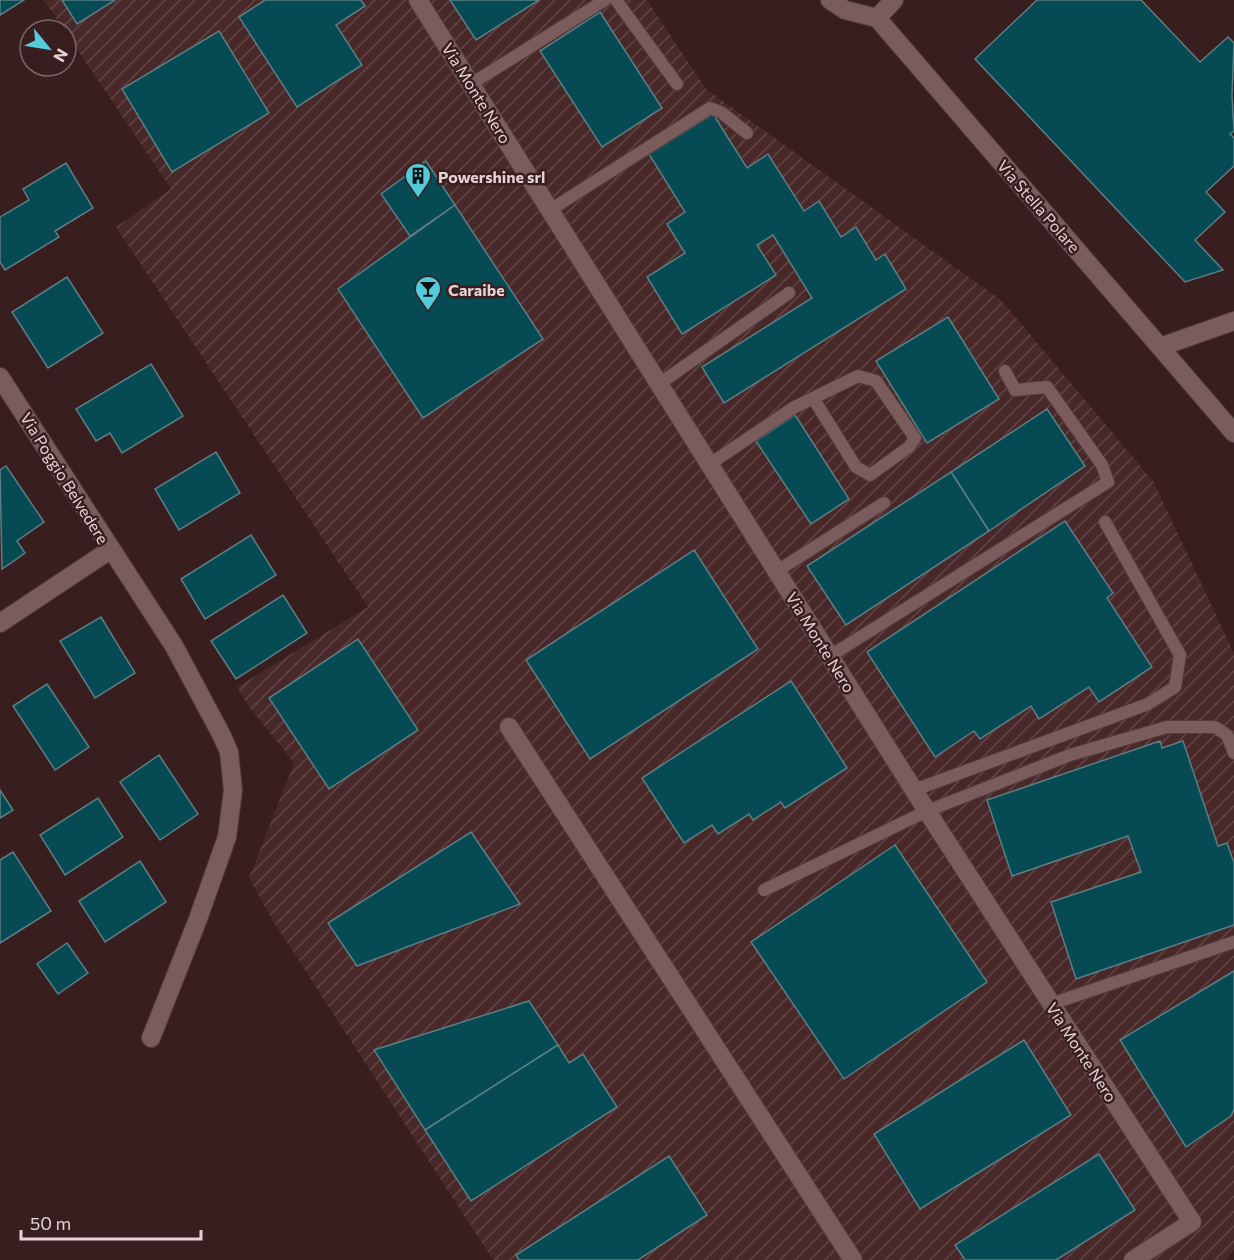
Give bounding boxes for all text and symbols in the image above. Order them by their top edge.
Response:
north arrow [18,18,78,78]
street label: Via Monte Nero [439,39,515,147]
text: N [50,46,73,66]
street label: Via Stella Polare [994,156,1084,256]
building icon: Powershine srl [403,161,433,199]
place label: Powershine srl [438,167,545,186]
bar icon: Caraibe [413,274,443,312]
place label: Caraibe [448,280,505,299]
street label: Via Poggio Belvedere [17,409,113,547]
street label: Via Monte Nero [783,588,859,696]
street label: Via Monte Nero [1043,999,1121,1105]
scale bar [21,1203,201,1241]
text: 50 m [30,1212,71,1234]

